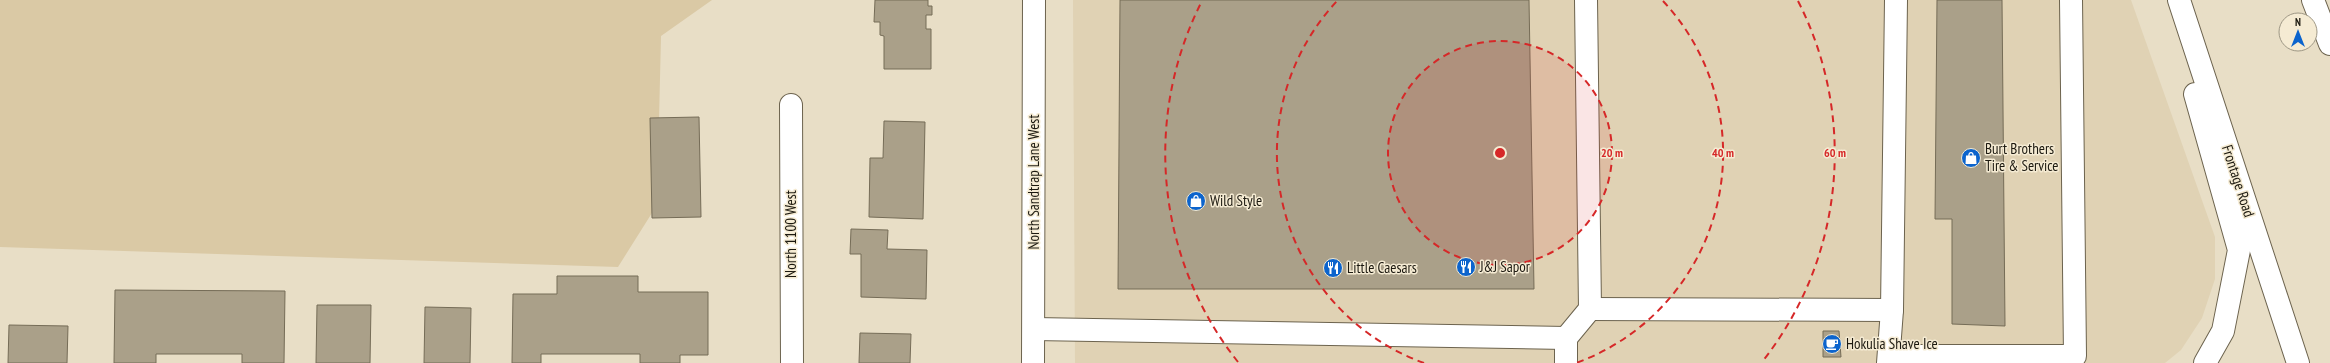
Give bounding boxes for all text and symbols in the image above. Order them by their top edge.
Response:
north arrow [2278,12,2318,52]
text: N [2295,15,2301,29]
street label: North Sandtrap Lane West [1024,114,1043,250]
place label: Burt Brothers Tire & Service [1985,139,2059,175]
street label: Frontage Road [2218,142,2259,219]
text: 20 m [1601,145,1623,160]
text: 40 m [1712,145,1734,160]
text: 60 m [1824,145,1846,160]
centre of rings [1493,146,1507,160]
shop icon: Burt Brothers Tire & Service [1960,147,1982,169]
street label: North 1100 West [781,190,800,278]
shop icon: Wild Style [1185,190,1207,212]
place label: Wild Style [1210,191,1262,210]
restaurant icon: J&J Sapor [1455,256,1477,278]
restaurant icon: Little Caesars [1322,257,1344,279]
place label: J&J Sapor [1479,257,1531,276]
place label: Little Caesars [1347,258,1417,277]
cafe icon: Hokulia Shave Ice [1821,333,1843,355]
place label: Hokulia Shave Ice [1846,334,1938,353]

